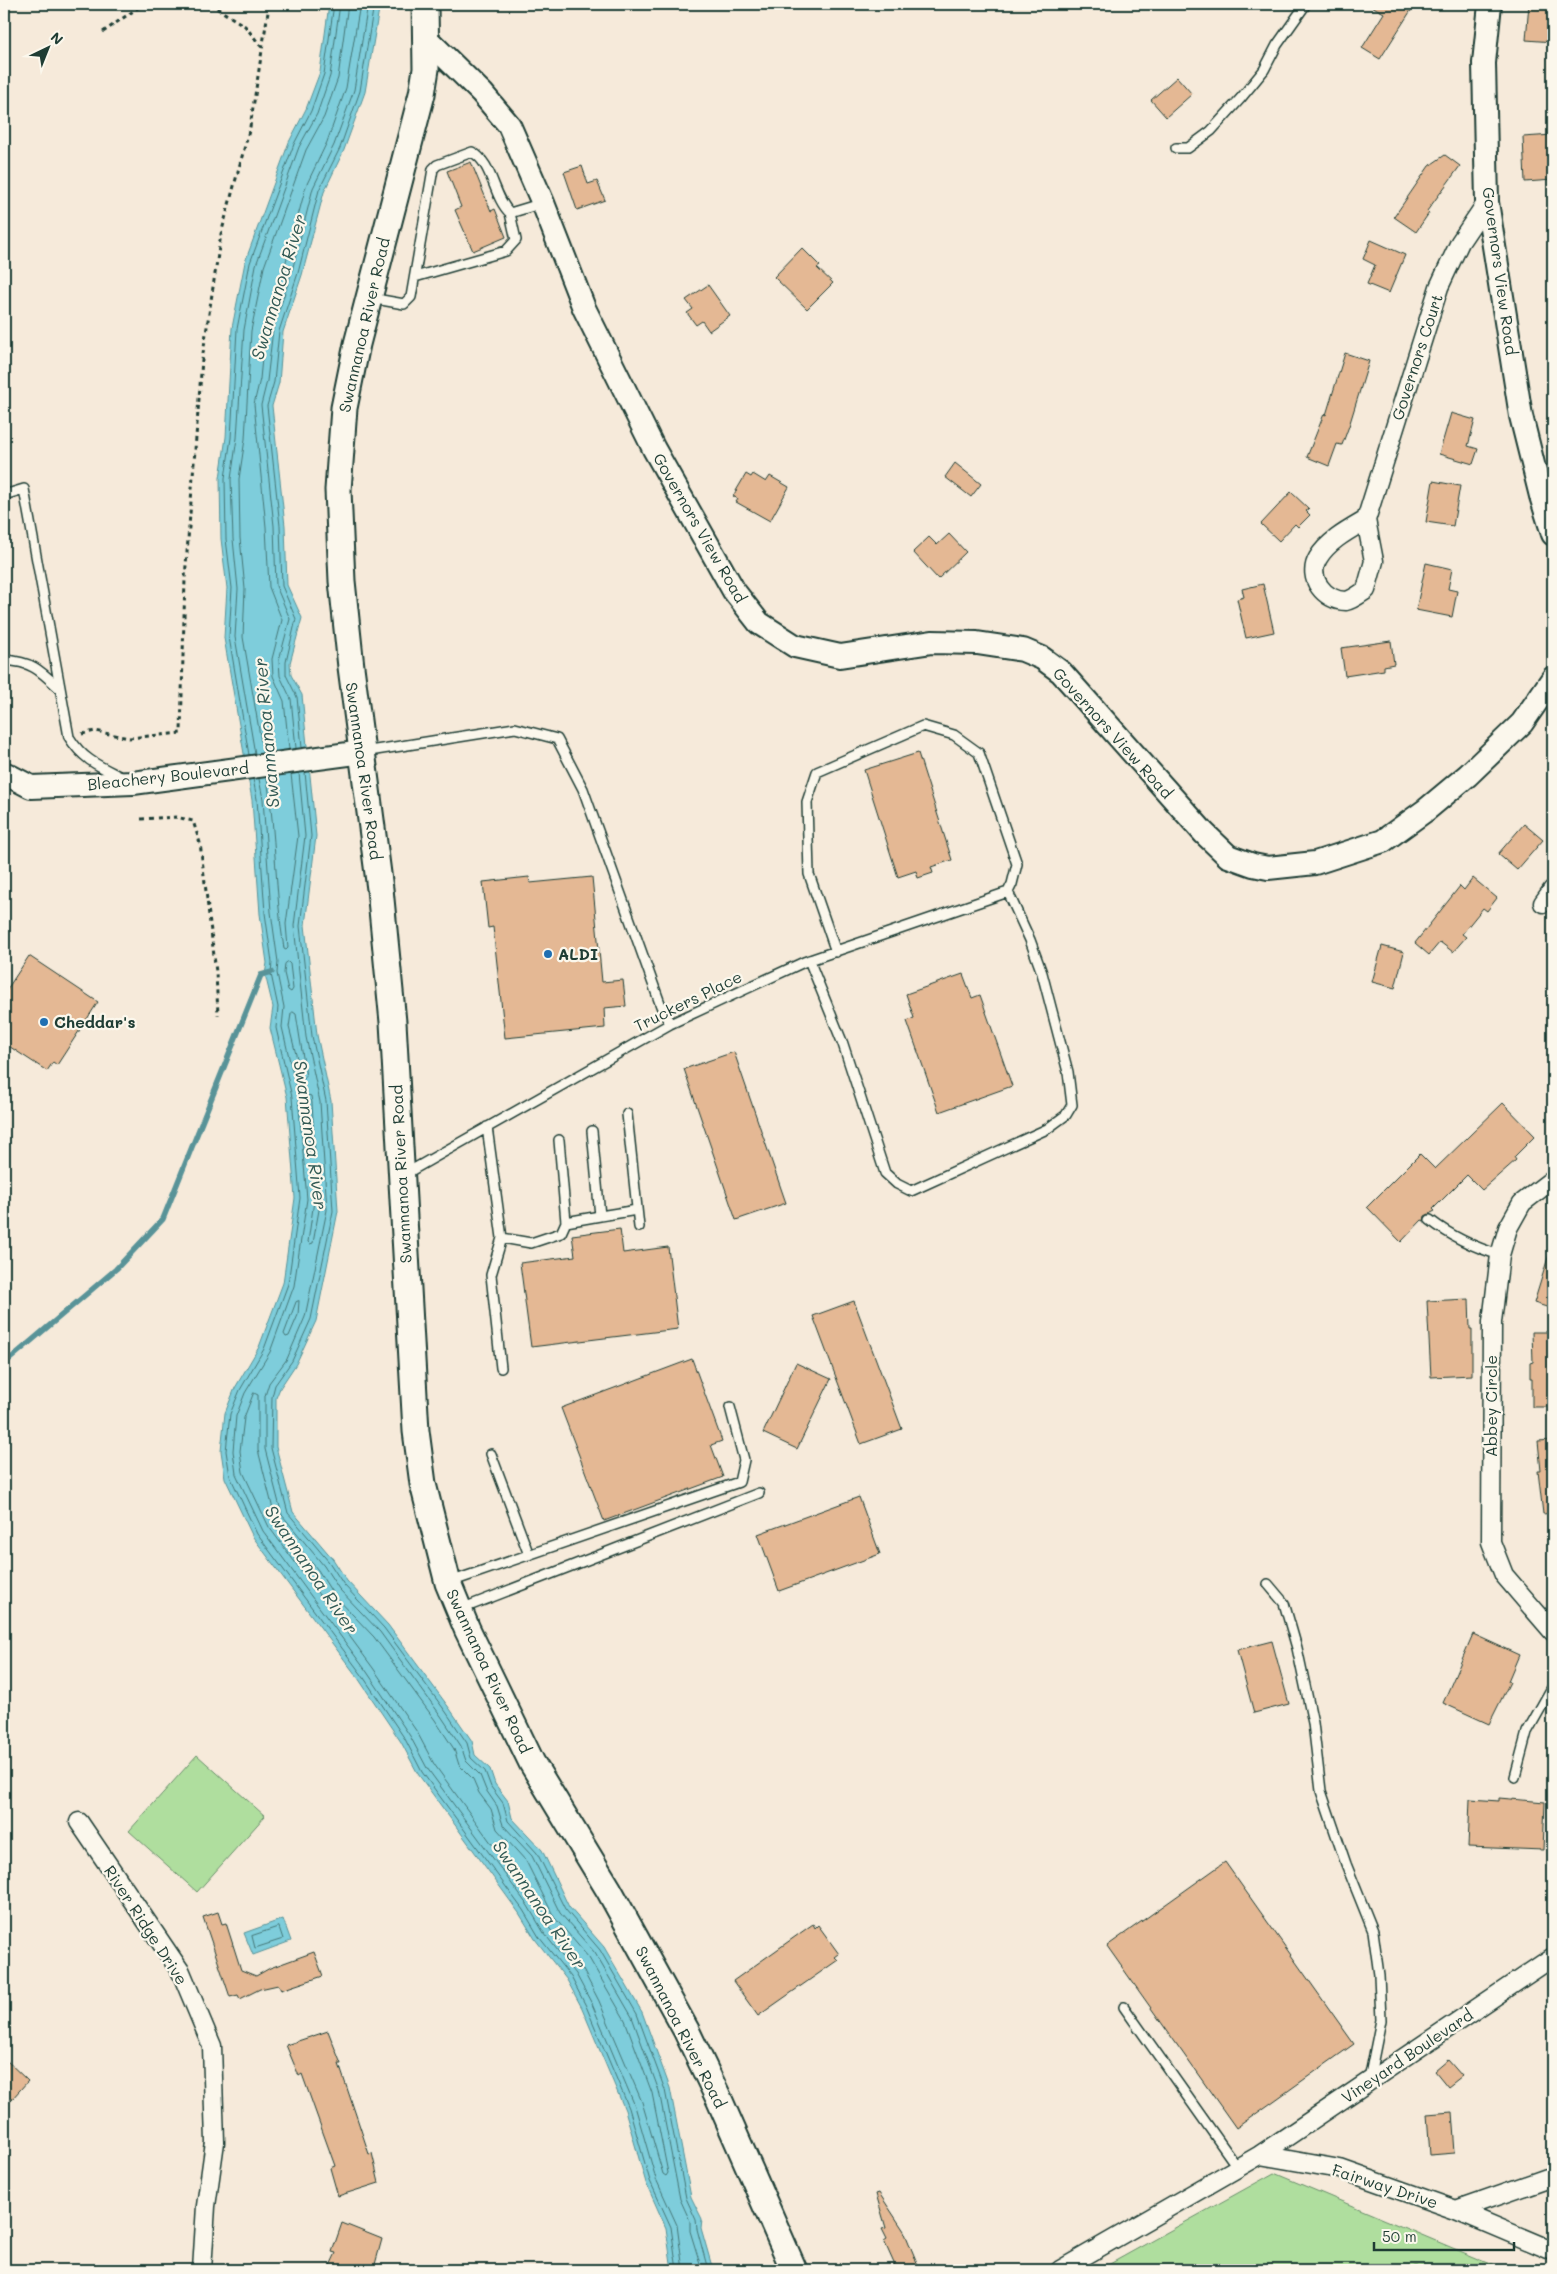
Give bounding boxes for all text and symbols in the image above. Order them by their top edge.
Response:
north arrow [22,22,72,72]
text: N [47,28,68,49]
street label: Governors View Road [1478,186,1523,356]
water label: Swannanoa River [245,211,312,362]
street label: Swannanoa River Road [333,235,394,414]
street label: Governors Court [1386,291,1447,423]
street label: Governors View Road [649,449,752,606]
water label: Swannanoa River [247,657,285,809]
street label: Governors View Road [1049,663,1178,803]
street label: Swannanoa River Road [342,681,387,861]
street label: Bleachery Boulevard [86,757,250,794]
place label: ALDI [558,943,598,964]
marker: ALDI [542,948,554,960]
street label: Truckers Place [630,965,745,1036]
place label: Cheddar's [54,1011,135,1032]
marker: Cheddar's [38,1016,50,1028]
water label: Swannanoa River [289,1059,333,1211]
street label: Swannanoa River Road [385,1084,416,1264]
street label: Abbey Circle [1480,1355,1501,1457]
water label: Swannanoa River [260,1500,364,1639]
street label: Swannanoa River Road [442,1585,537,1756]
water label: Swannanoa River [488,1835,592,1974]
street label: River Ridge Drive [100,1861,193,1989]
street label: Swannanoa River Road [631,1942,731,2111]
street label: Vineyard Boulevard [1337,2004,1477,2107]
street label: Fairway Drive [1330,2159,1441,2213]
scale bar [1374,2219,1514,2251]
text: 50 m [1382,2226,1417,2246]

